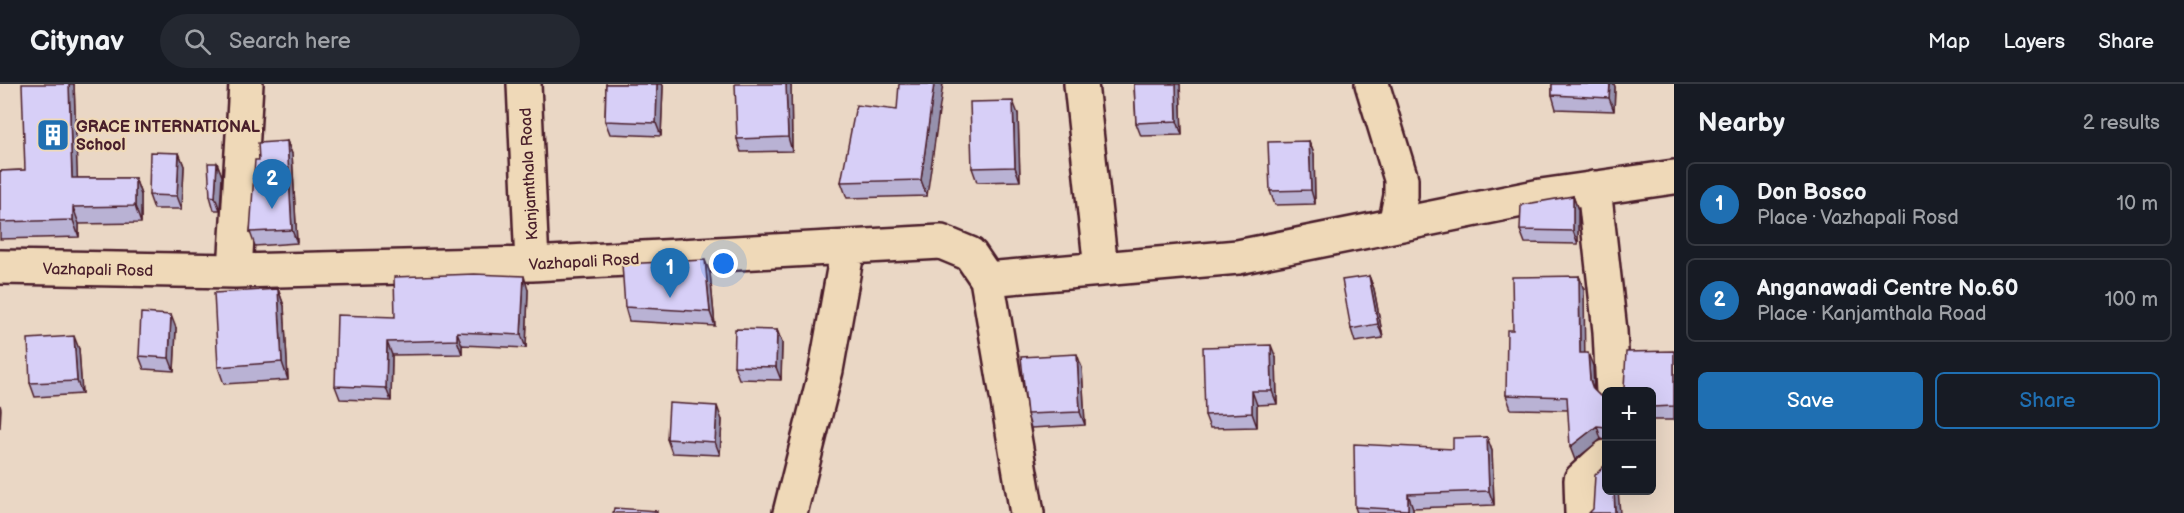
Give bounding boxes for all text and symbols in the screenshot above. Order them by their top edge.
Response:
search box [160,14,580,68]
text: Citynav [30,25,124,58]
icon: search [181,25,214,58]
text: Search here [229,28,351,55]
text: Map [1928,29,1970,54]
text: Layers [2003,29,2065,54]
text: Share [2098,29,2154,54]
street label: Kanjamthala Road [517,107,542,241]
text: Nearby [1698,108,1785,139]
text: 2 results [2083,111,2160,135]
building icon: GRACE INTERNATIONAL School [35,117,71,153]
place label: GRACE INTERNATIONAL School [76,118,261,155]
pin: 2 [252,160,292,209]
text: Don Bosco [1757,179,1867,206]
text: 1 [1715,192,1724,216]
text: 10 m [2117,192,2158,216]
text: Place · Vazhapali Rosd [1757,206,1959,230]
pin: 1 [650,248,690,298]
your location [709,249,738,278]
street label: Vazhapali Rosd [528,250,640,275]
street label: Vazhapali Rosd [42,260,154,281]
text: Anganawadi Centre No.60 [1757,275,2018,302]
text: 2 [1714,288,1725,312]
text: 100 m [2105,288,2158,312]
text: Place · Kanjamthala Road [1757,302,1987,326]
button: Save [1698,372,1923,429]
button: Share [1935,372,2160,429]
map controls [1602,387,1656,495]
button: + [1602,387,1656,441]
button: − [1602,441,1656,495]

